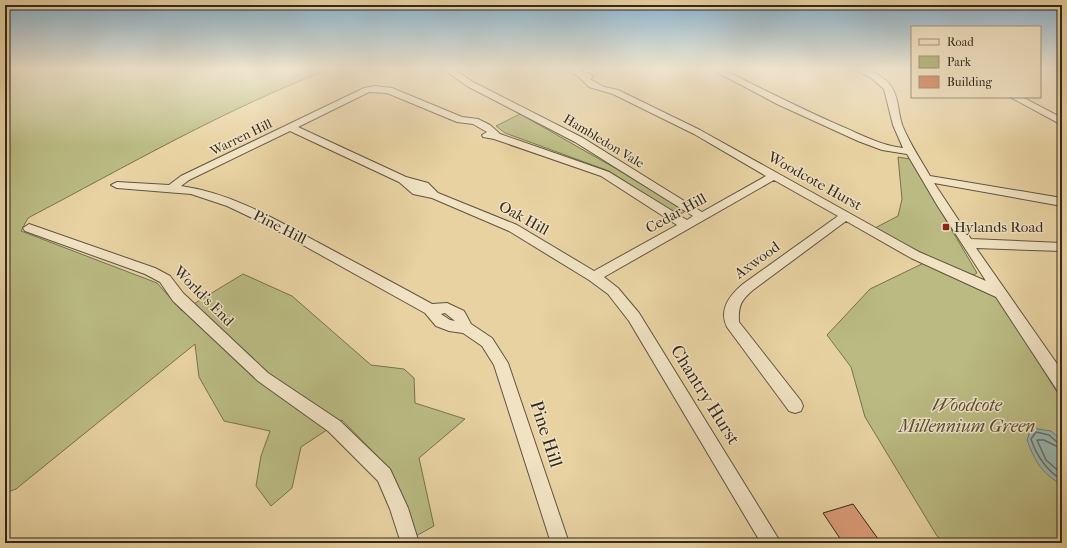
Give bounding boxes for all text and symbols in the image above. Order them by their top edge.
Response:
legend [911,26,1041,98]
text: Road [947,35,974,49]
text: Park [947,55,972,69]
text: Building [947,75,992,89]
street label: Hambledon Vale [561,111,647,171]
street label: Warren Hill [207,115,275,159]
street label: Woodcote Hurst [764,147,866,215]
street label: Cedar Hill [642,189,710,237]
street label: Oak Hill [496,197,552,239]
street label: Pine Hill [250,206,310,248]
place label: Hylands Road [954,218,1044,236]
marker: Hylands Road [941,222,951,232]
street label: Axwood [730,237,784,283]
street label: World's End [170,262,238,330]
street label: Chantry Hurst [666,341,744,449]
park label: Woodcote Millennium Green [897,395,1035,437]
street label: Pine Hill [525,398,567,470]

